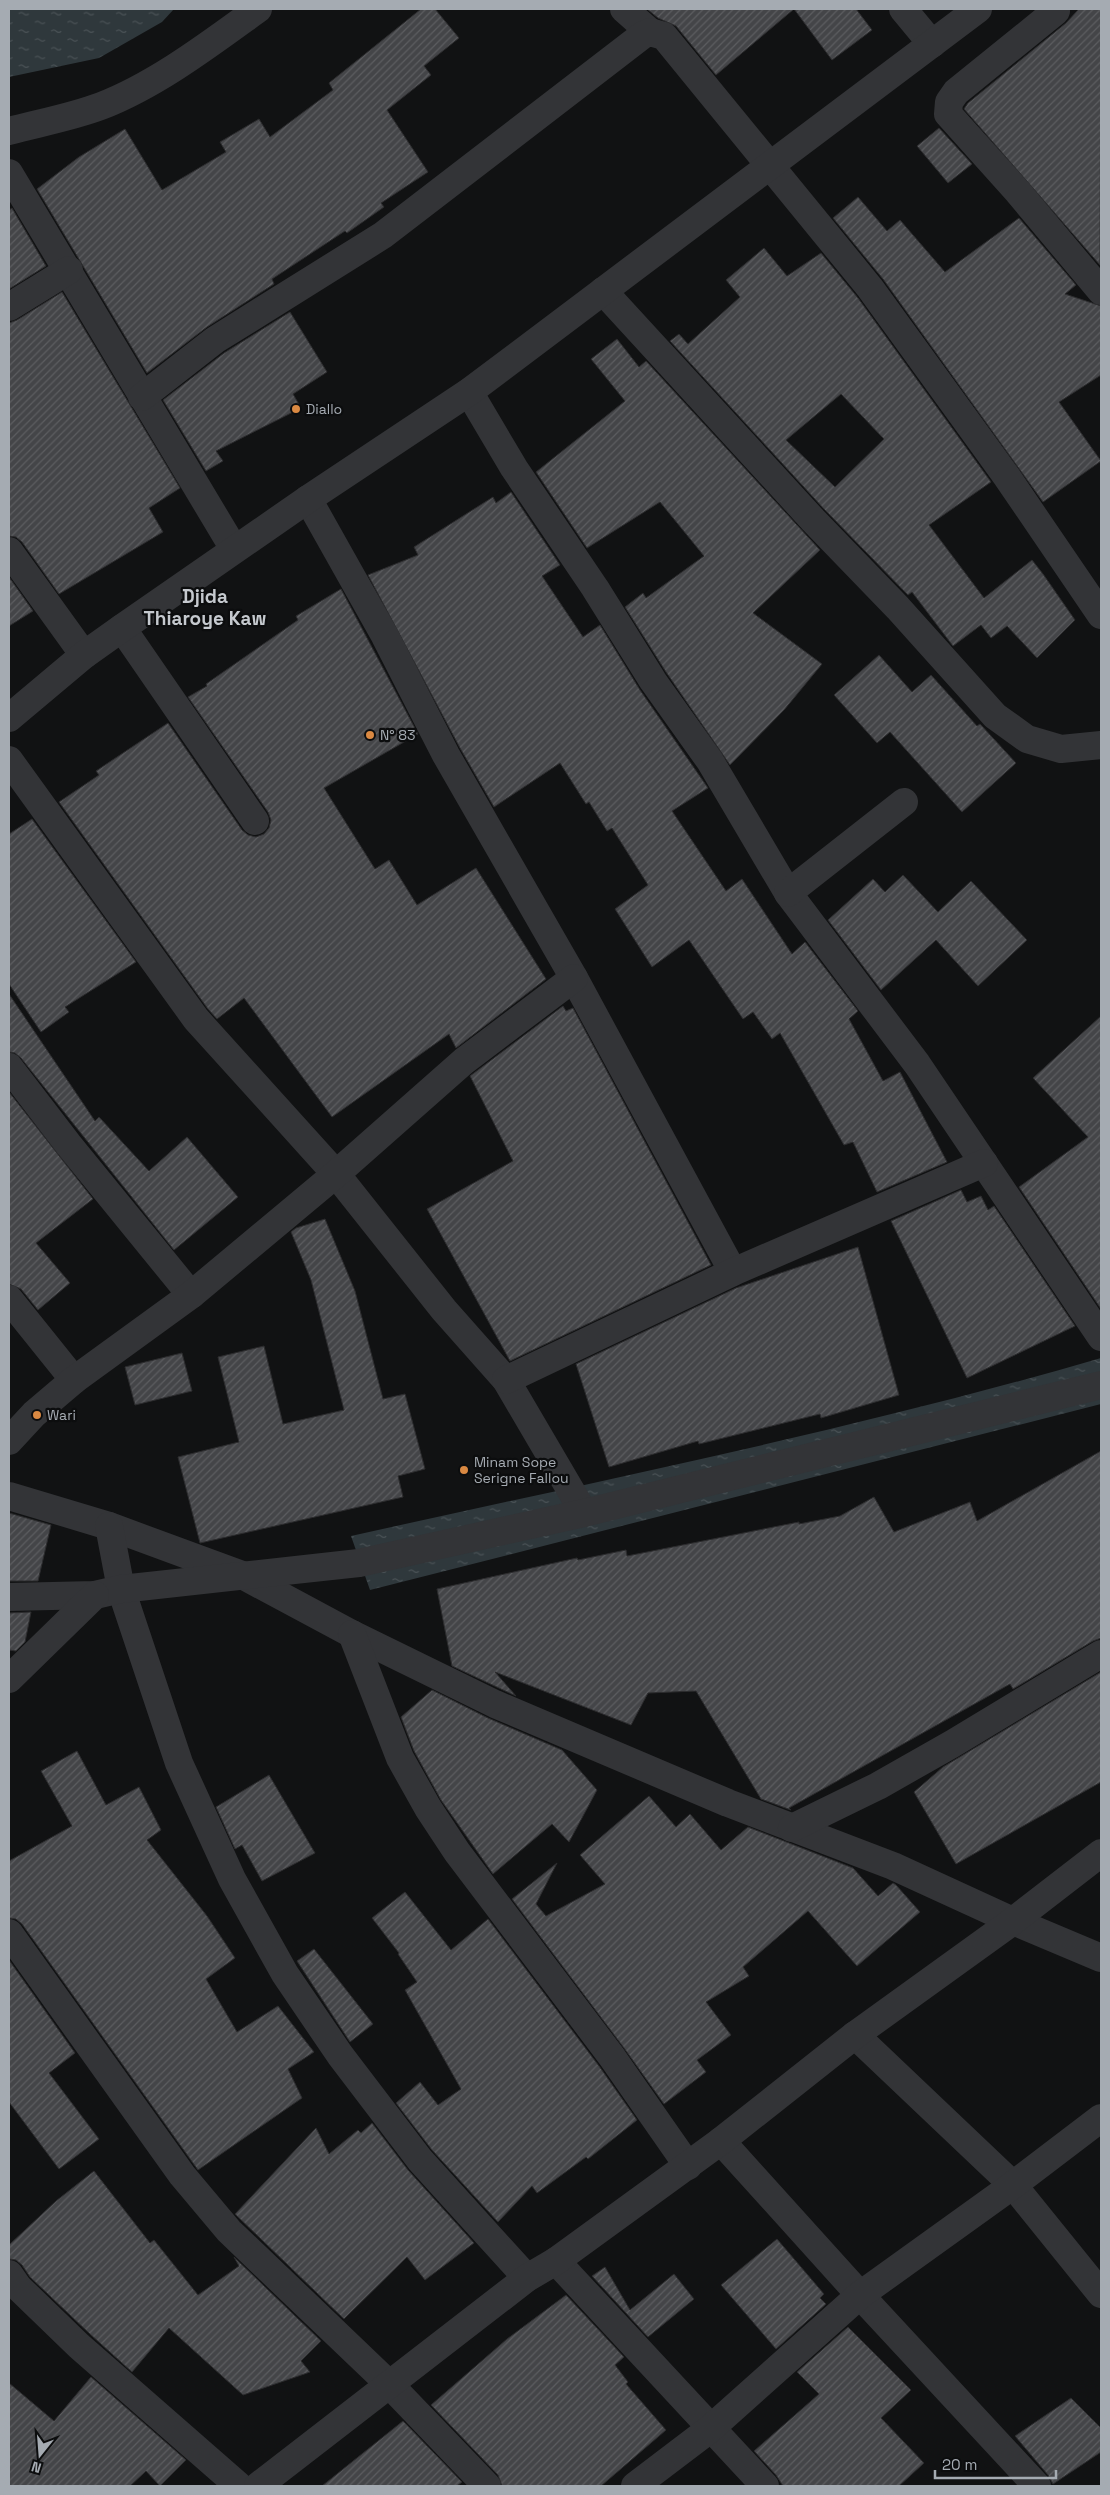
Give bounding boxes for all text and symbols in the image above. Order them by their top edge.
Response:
place label: Diallo [306,400,342,418]
marker: Diallo [290,403,302,415]
district label: Djida Thiaroye Kaw [144,584,267,631]
place label: N° 83 [380,726,415,744]
marker: N° 83 [364,729,376,741]
place label: Wari [47,1406,76,1424]
marker: Wari [31,1409,43,1421]
place label: Minam Sope Serigne Fallou [474,1453,569,1487]
marker: Minam Sope Serigne Fallou [458,1464,470,1476]
north arrow [15,2430,65,2480]
scale bar [935,2448,1056,2480]
text: 20 m [942,2455,977,2474]
text: N [29,2457,43,2477]

